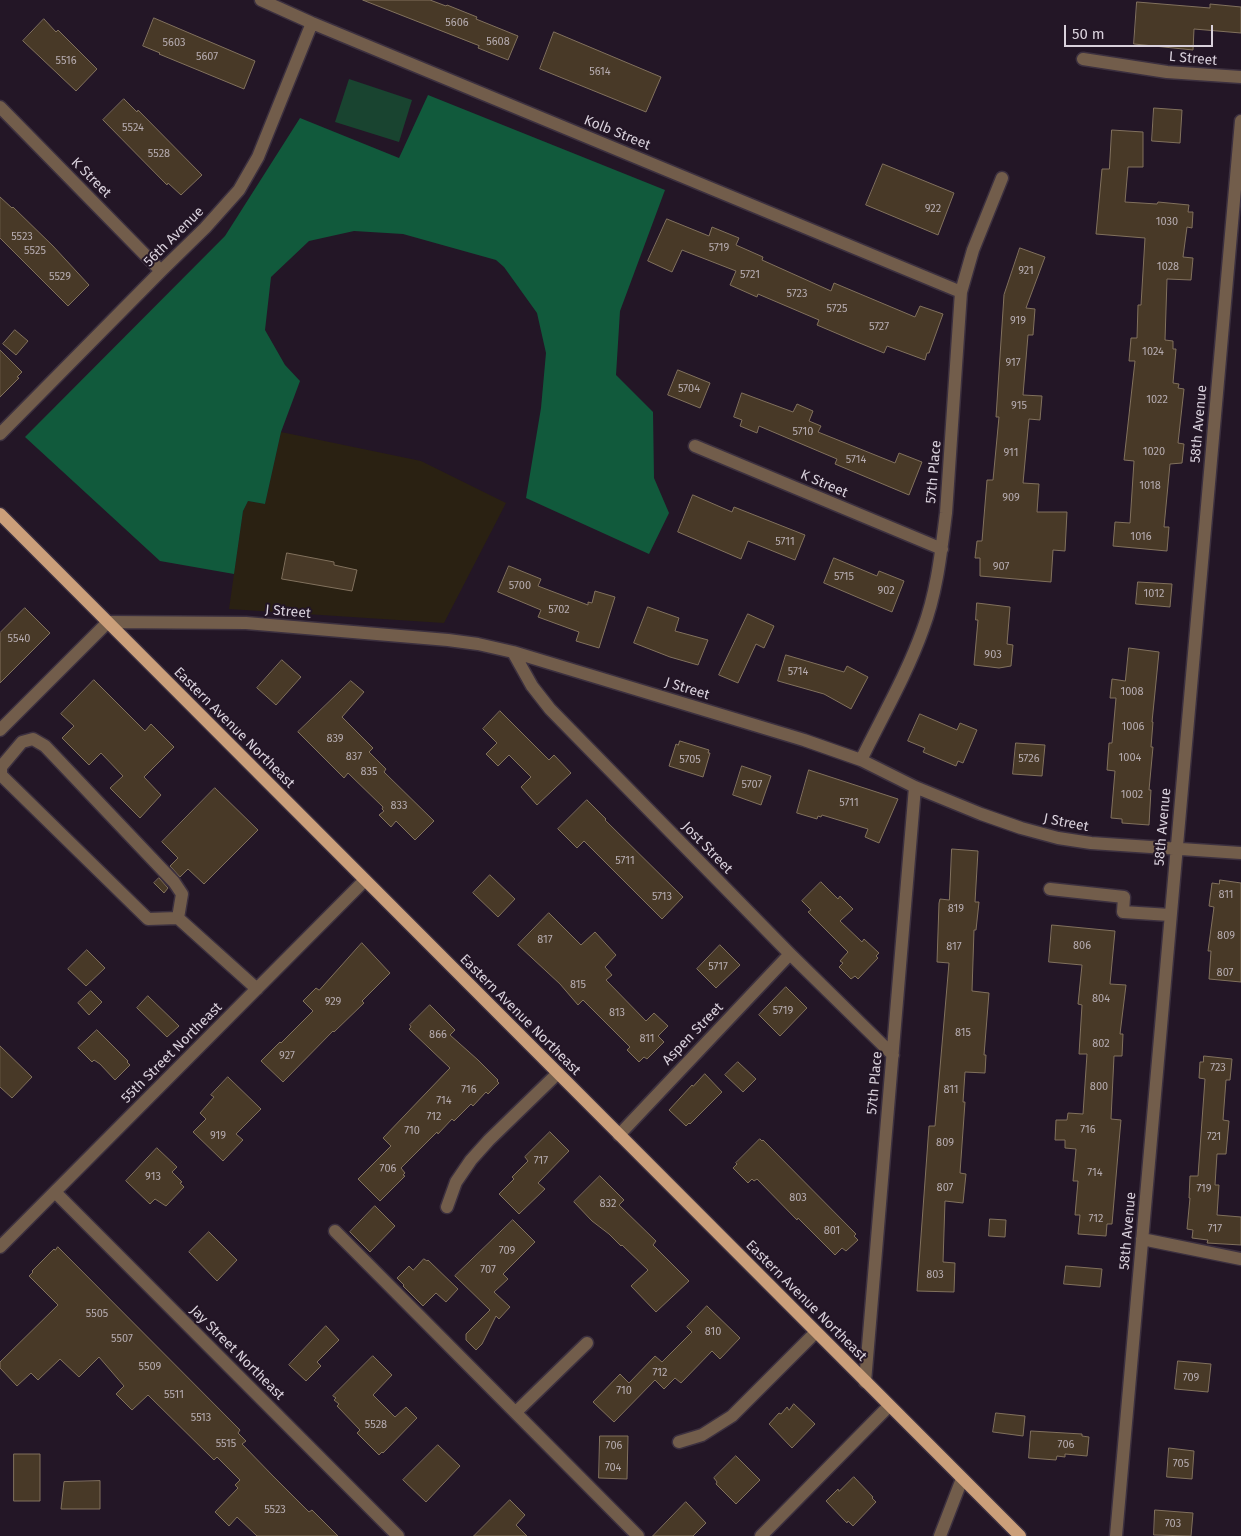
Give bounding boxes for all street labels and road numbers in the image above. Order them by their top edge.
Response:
street label: L Street [1168,49,1218,69]
street label: Kolb Street [581,112,653,154]
street label: K Street [67,154,115,202]
street label: 56th Avenue [141,204,207,270]
street label: 58th Avenue [1187,384,1211,464]
street label: 57th Place [923,440,945,504]
street label: K Street [798,467,850,501]
street label: J Street [264,602,312,622]
street label: Eastern Avenue Northeast [170,664,298,792]
street label: J Street [663,674,711,704]
street label: 58th Avenue [1151,787,1175,867]
street label: J Street [1042,810,1090,836]
street label: Jost Street [678,819,736,877]
street label: Eastern Avenue Northeast [456,951,584,1079]
street label: 55th Street Northeast [118,999,226,1107]
street label: Aspen Street [659,999,727,1069]
street label: 57th Place [864,1051,886,1115]
street label: 58th Avenue [1116,1191,1140,1271]
street label: Eastern Avenue Northeast [742,1237,870,1365]
street label: Jay Street Northeast [186,1302,288,1404]

